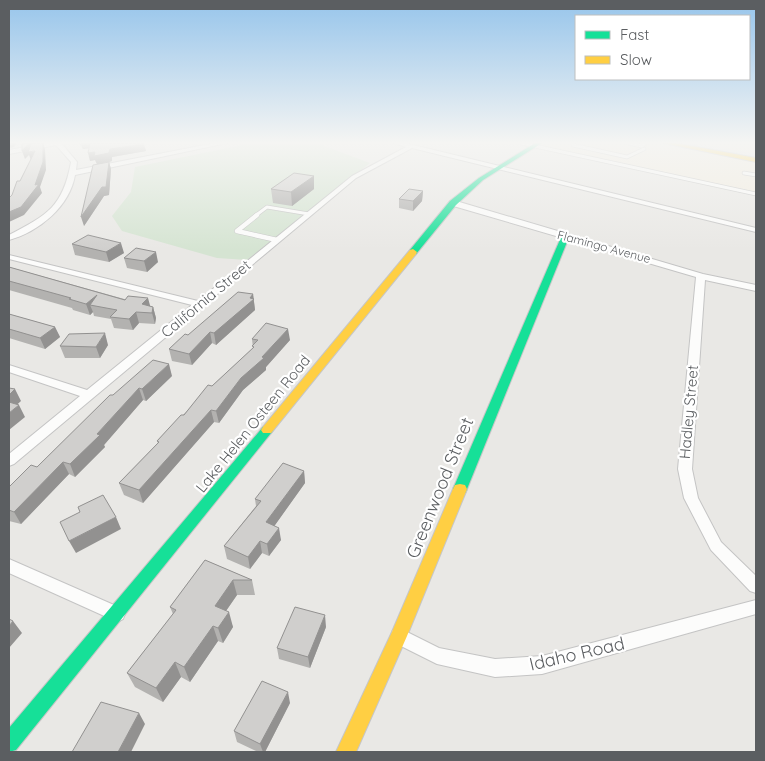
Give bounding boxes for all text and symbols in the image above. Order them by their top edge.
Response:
legend [575,15,750,80]
text: Fast [620,25,649,44]
text: Slow [620,50,652,69]
street label: Flamingo Avenue [556,227,653,266]
street label: California Street [157,256,254,342]
street label: Lake Helen Osteen Road [191,351,314,496]
street label: Hadley Street [675,364,702,460]
street label: Greenwood Street [401,414,478,562]
street label: Idaho Road [527,631,627,676]

